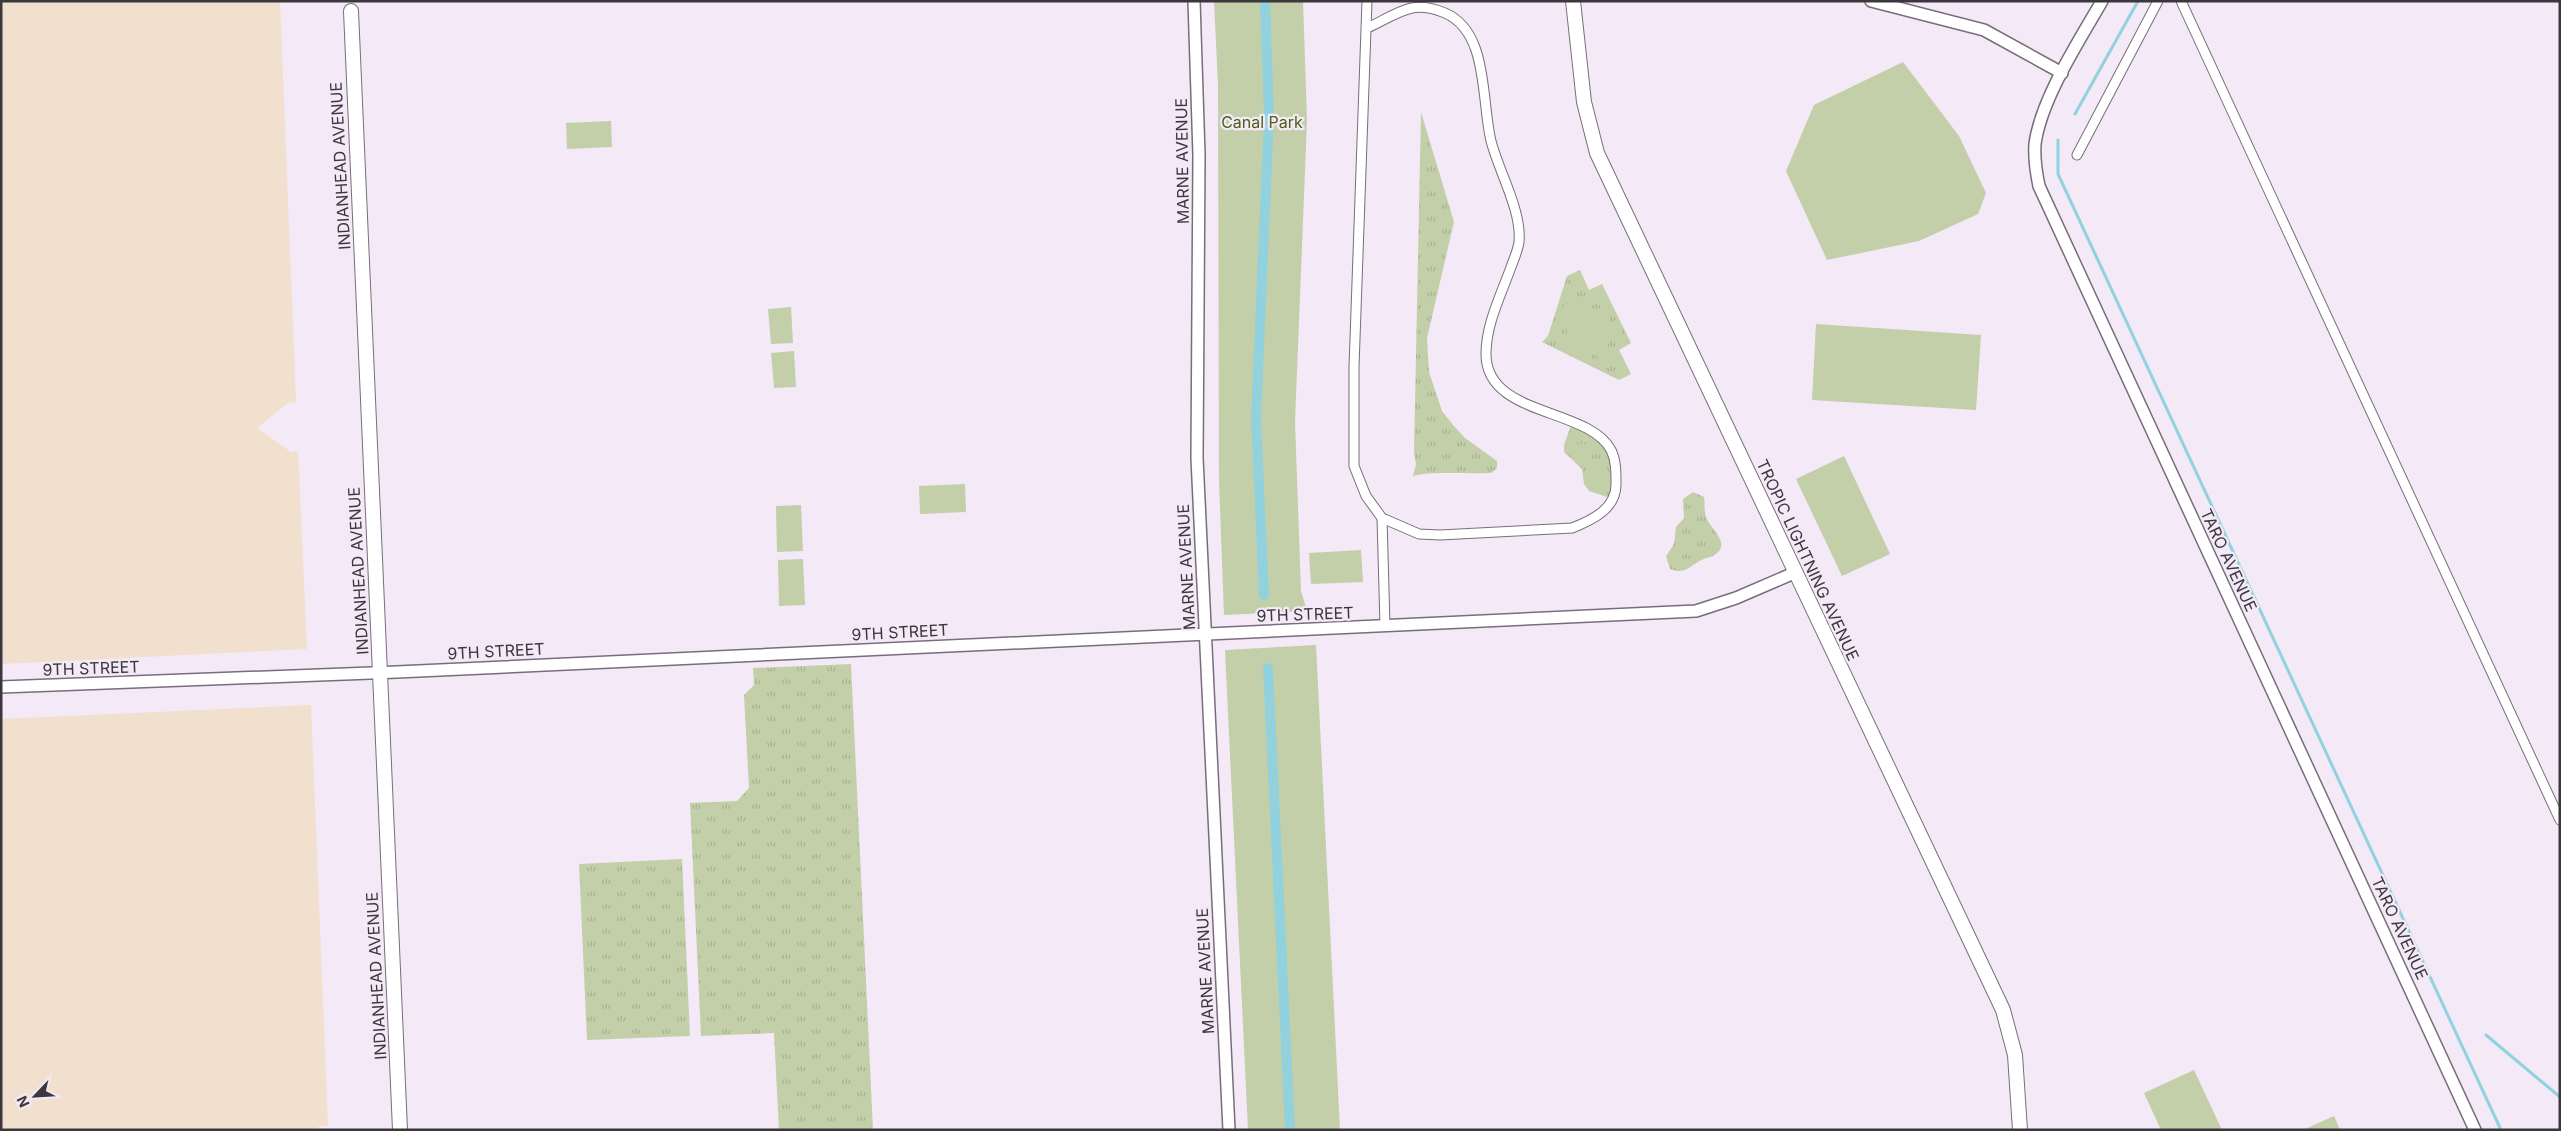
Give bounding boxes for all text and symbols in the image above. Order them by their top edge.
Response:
street label: INDIANHEAD AVENUE [326,82,354,250]
street label: MARNE AVENUE [1171,98,1193,224]
park label: Canal Park [1221,112,1303,132]
street label: TROPIC LIGHTNING AVENUE [1752,456,1864,664]
street label: INDIANHEAD AVENUE [344,487,372,655]
street label: MARNE AVENUE [1173,503,1199,631]
street label: TARO AVENUE [2196,505,2262,615]
street label: 9TH STREET [1256,602,1354,626]
street label: 9TH STREET [851,619,949,645]
street label: 9TH STREET [447,638,545,664]
street label: 9TH STREET [42,656,140,680]
street label: TARO AVENUE [2367,873,2433,983]
street label: INDIANHEAD AVENUE [362,892,390,1060]
street label: MARNE AVENUE [1192,907,1218,1035]
north arrow [10,1071,60,1121]
text: N [13,1093,33,1110]

